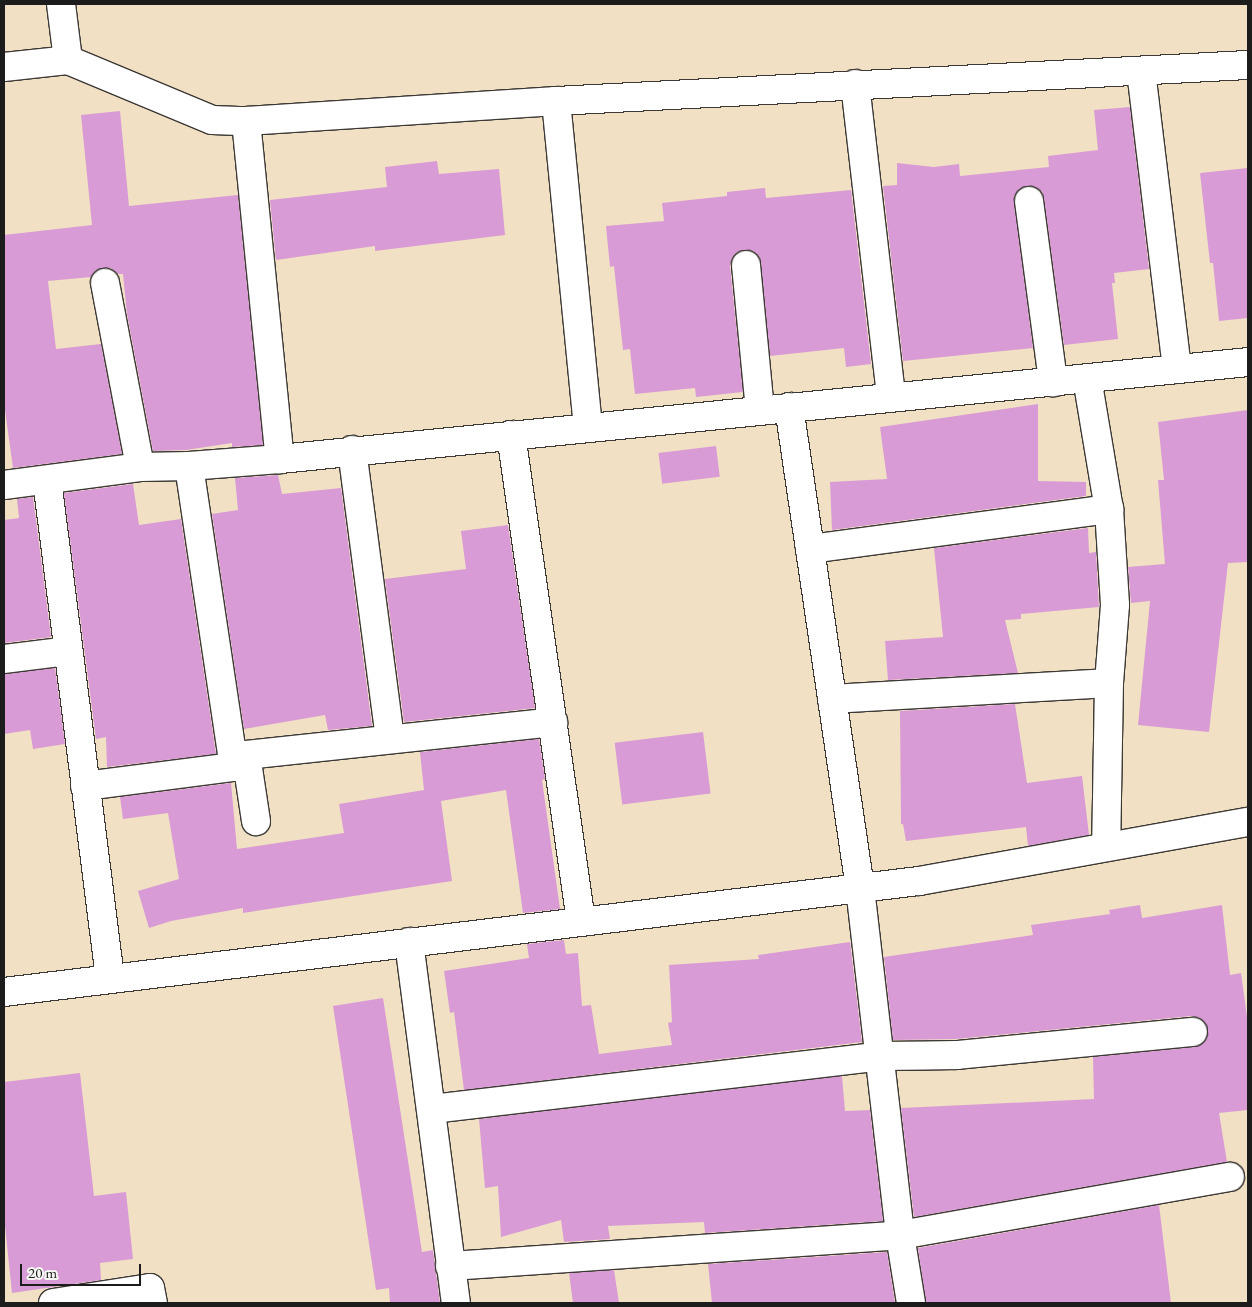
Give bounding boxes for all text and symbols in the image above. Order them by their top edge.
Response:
scale bar [22,1254,144,1286]
text: 20 m [28,1263,57,1282]

